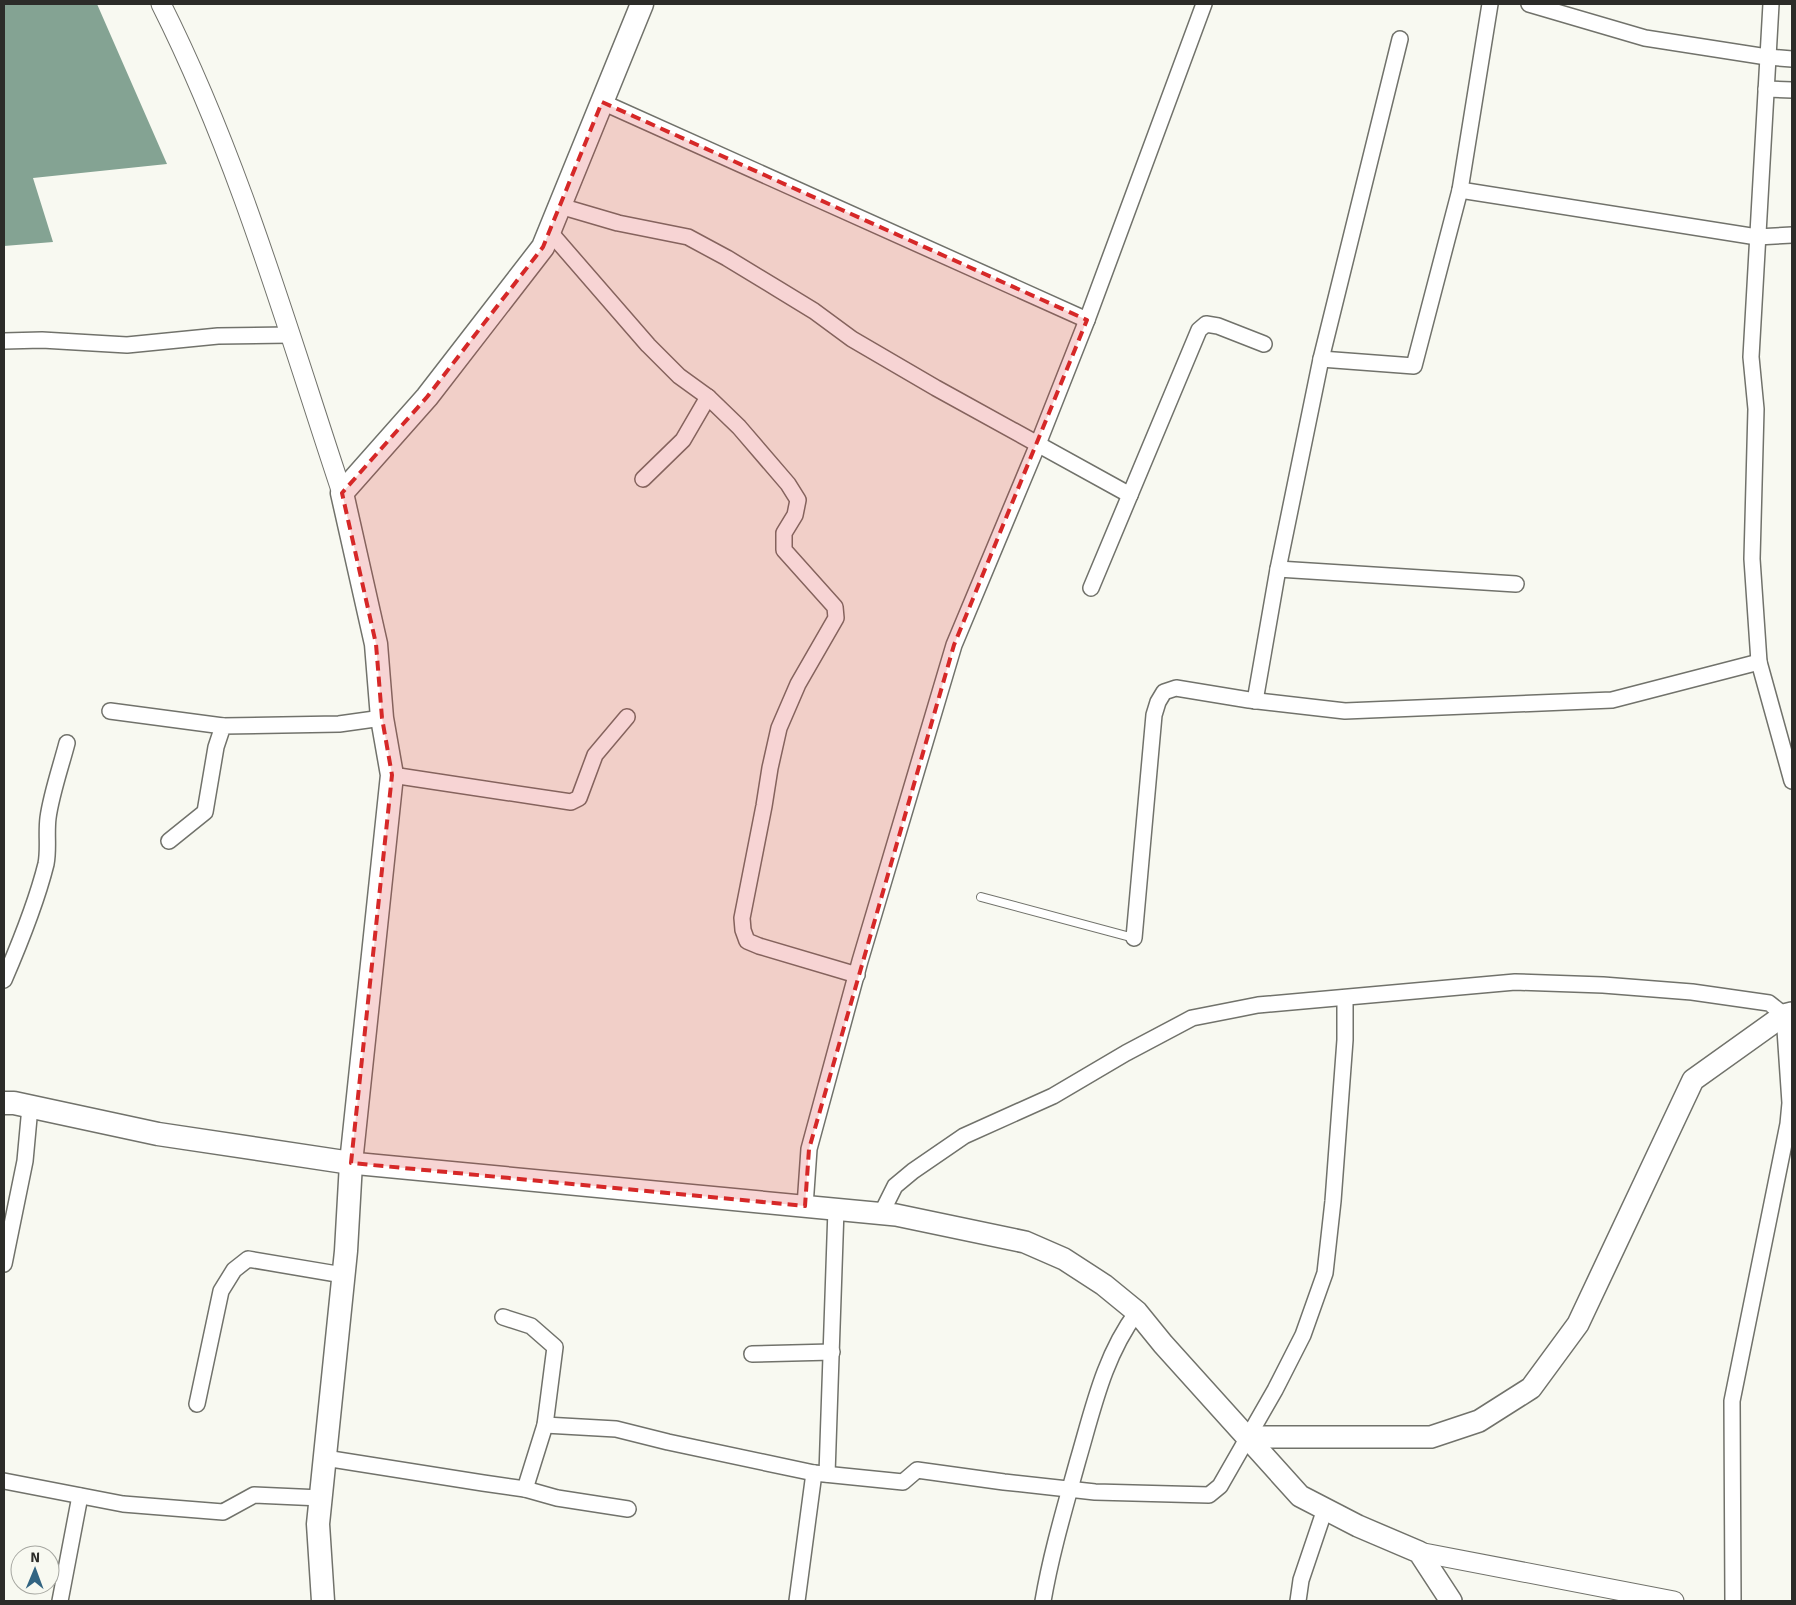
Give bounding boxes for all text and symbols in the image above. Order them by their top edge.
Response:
north arrow [10,1545,60,1595]
text: N [30,1549,40,1566]

